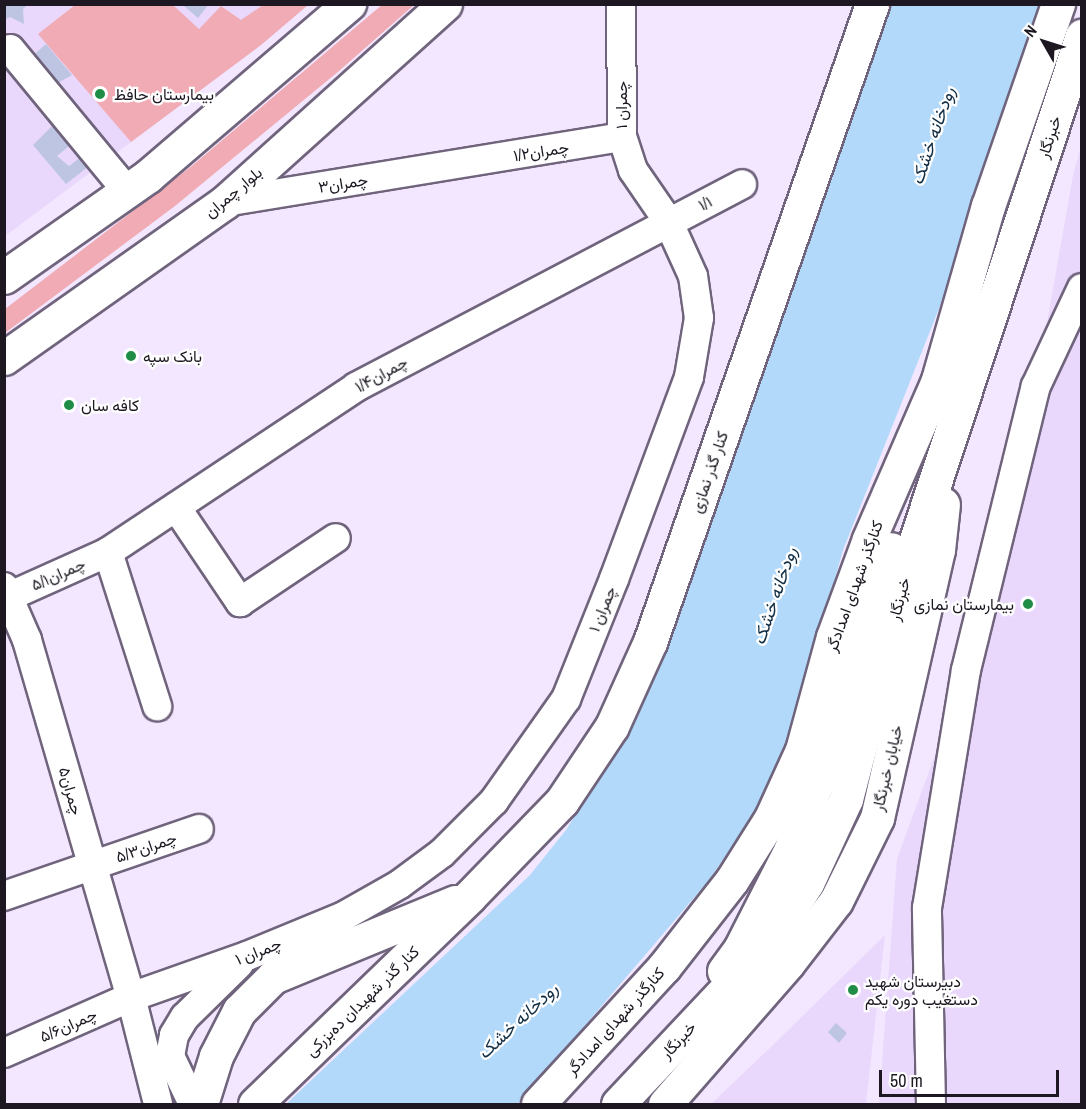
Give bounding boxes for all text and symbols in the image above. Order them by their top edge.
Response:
north arrow [1014,12,1074,72]
text: N [1018,20,1042,41]
street label: چمران ۱ [611,81,631,129]
place label: بیمارستان حافظ [114,84,214,104]
water label: رودخانه خشک [906,84,960,188]
marker: بیمارستان حافظ [91,85,109,103]
street label: خبرنگار [1033,113,1065,161]
street label: چمران۱/۲ [512,137,570,165]
street label: بلوار چمران [200,162,266,222]
street label: چمران۳ [317,170,369,196]
street label: ۱/۱ [695,192,715,214]
place label: بانک سپه [143,346,202,366]
marker: بانک سپه [124,349,138,363]
street label: چمران۱/۴ [351,352,411,396]
place label: کافه سان [81,395,139,415]
marker: کافه سان [62,398,76,412]
street label: کنار گذر نمازی [686,429,732,515]
street label: کنارگذر شهدای امدادگر [821,518,887,654]
water label: رودخانه خشک [748,544,802,648]
street label: چمران۵/۱ [28,554,88,594]
street label: خبرنگار [884,575,914,623]
street label: چمران ۱ [584,583,620,635]
place label: بیمارستان نمازی [914,594,1014,614]
marker: بیمارستان نمازی [1019,595,1037,613]
street label: خیابان خبرنگار [868,723,906,813]
street label: چمران۵ [55,765,87,817]
street label: چمران۵/۳ [113,828,179,866]
street label: چمران ۱ [232,933,284,969]
street label: کنار گذر شهیدان ده‌بزرکی [301,942,423,1060]
street label: کنارگذر شهدای امدادگر [562,963,668,1079]
place label: دبیرستان شهید دستغیب دوره یکم [865,971,978,1009]
water label: رودخانه خشک [473,978,563,1064]
marker: دبیرستان شهید دستغیب دوره یکم [846,983,860,997]
street label: چمران۵/۶ [37,1004,99,1046]
street label: خبرنگار [656,1017,700,1063]
scale bar [882,1058,1062,1096]
text: 50 m [890,1068,923,1093]

